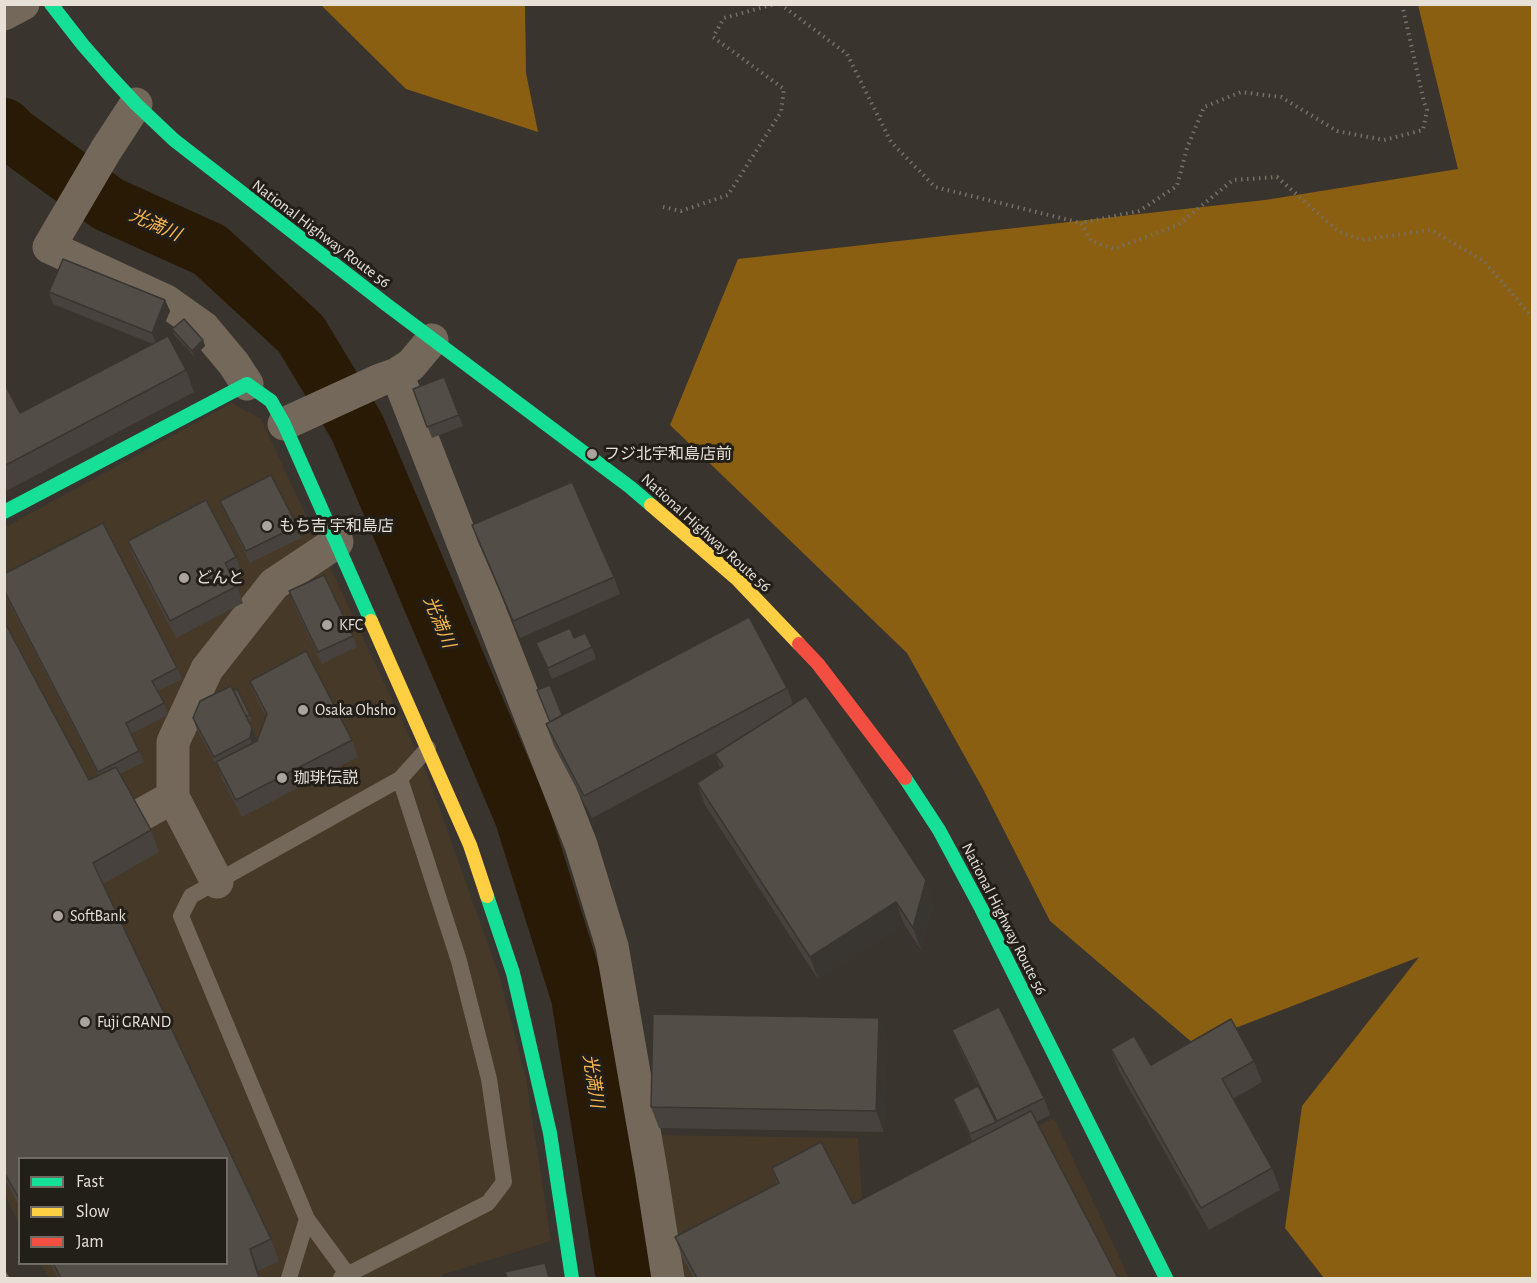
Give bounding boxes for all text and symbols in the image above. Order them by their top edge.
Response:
street label: National Highway Route 56 [248,176,394,292]
water label: 光満川 [126,204,184,246]
place label: フジ北宇和島店前 [604,444,732,464]
marker: フジ北宇和島店前 [585,447,599,461]
street label: National Highway Route 56 [637,470,775,596]
place label: もち吉 宇和島店 [279,516,394,536]
marker: もち吉 宇和島店 [260,519,274,533]
place label: どんと [196,568,244,588]
marker: どんと [177,571,191,585]
water label: 光満川 [419,593,459,651]
place label: KFC [339,615,363,635]
marker: KFC [320,618,334,632]
place label: Osaka Ohsho [315,700,396,720]
marker: Osaka Ohsho [296,703,310,717]
place label: 珈琲伝説 [294,768,358,788]
marker: 珈琲伝説 [275,771,289,785]
street label: National Highway Route 56 [957,840,1051,998]
place label: SoftBank [70,906,126,926]
marker: SoftBank [51,909,65,923]
place label: Fuji GRAND [97,1012,171,1032]
marker: Fuji GRAND [78,1015,92,1029]
water label: 光満川 [578,1053,608,1109]
legend [18,1157,228,1265]
text: Fast [76,1173,104,1191]
text: Slow [76,1203,109,1221]
text: Jam [76,1233,104,1251]

